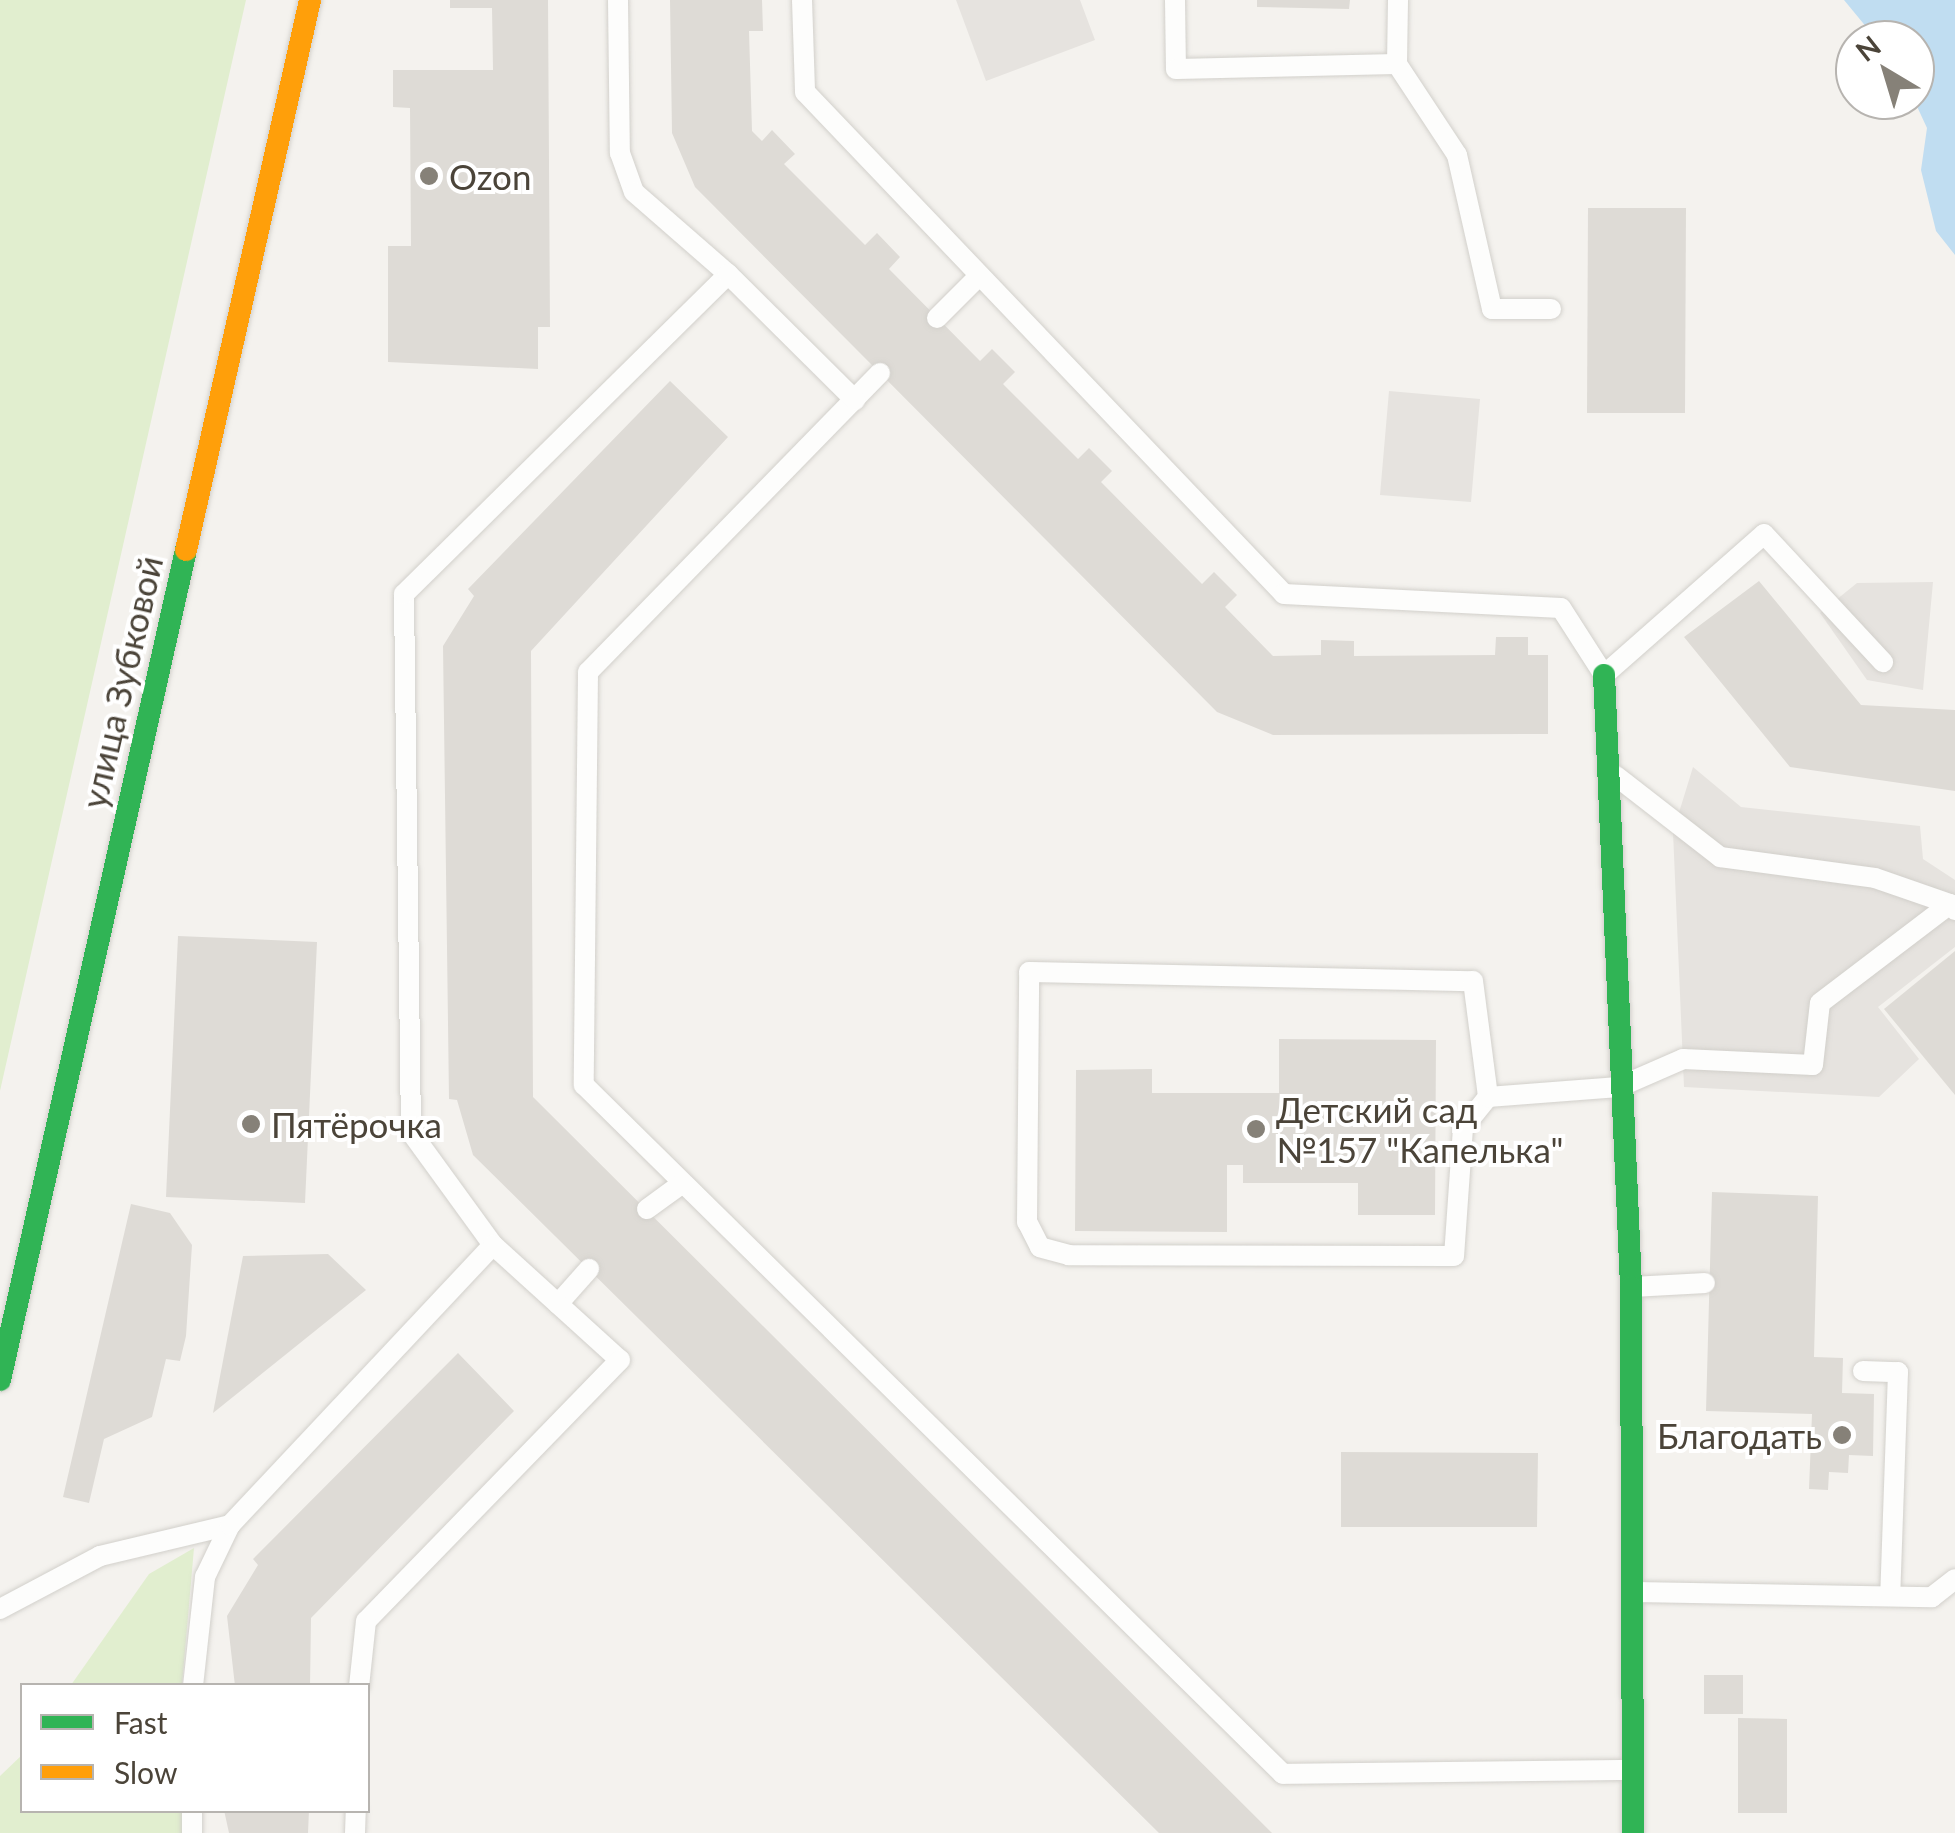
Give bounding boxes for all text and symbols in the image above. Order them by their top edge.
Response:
north arrow [1835,20,1935,120]
text: N [1849,28,1887,68]
place label: Ozon [449,155,531,197]
marker: Ozon [418,165,440,187]
street label: улица Зубковой [72,552,170,812]
place label: Детский сад №157 "Капелька" [1276,1088,1563,1170]
place label: Пятёрочка [271,1103,442,1145]
marker: Пятёрочка [240,1113,262,1135]
marker: Детский сад №157 "Капелька" [1245,1118,1267,1140]
place label: Благодать [1657,1414,1822,1456]
marker: Благодать [1831,1424,1853,1446]
legend [20,1683,370,1813]
text: Fast [114,1704,168,1740]
text: Slow [114,1754,177,1790]

